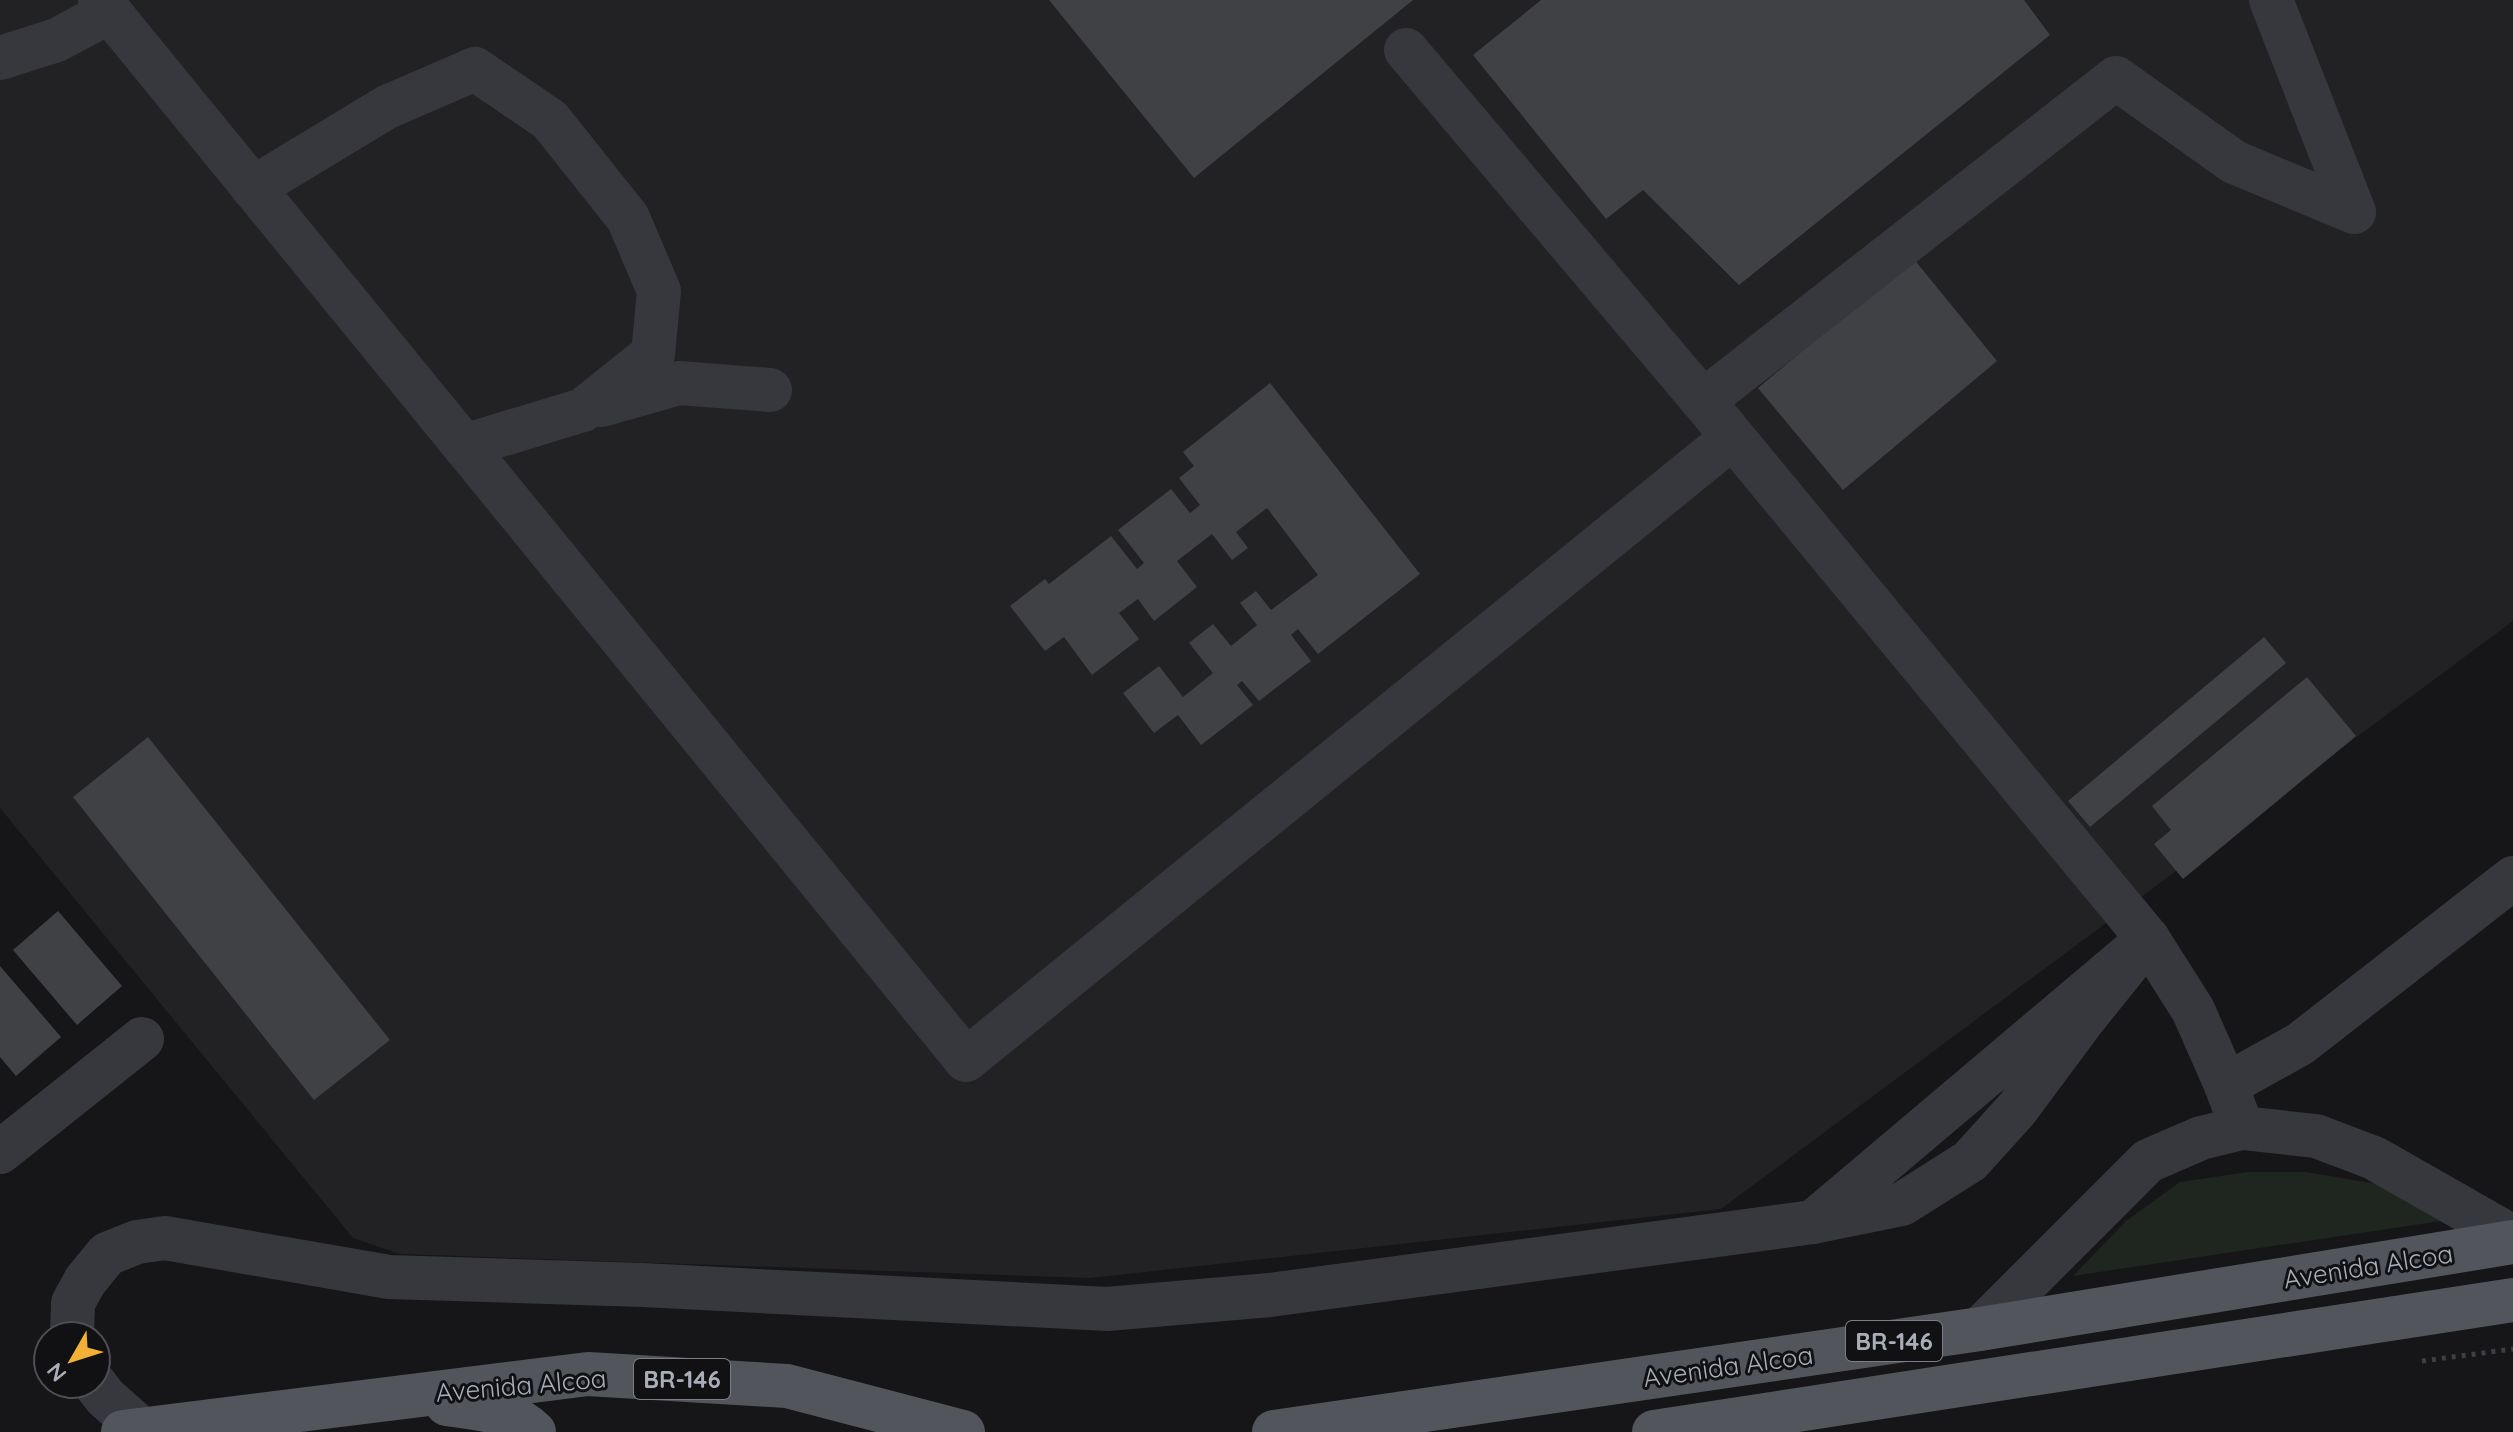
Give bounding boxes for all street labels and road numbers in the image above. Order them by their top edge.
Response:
street label: Avenida Alcoa [2281,1236,2455,1296]
road number: BR-146 [1846,1321,1942,1361]
street label: Avenida Alcoa [1641,1338,1815,1394]
road number: BR-146 [634,1359,730,1399]
street label: Avenida Alcoa [434,1361,608,1409]

